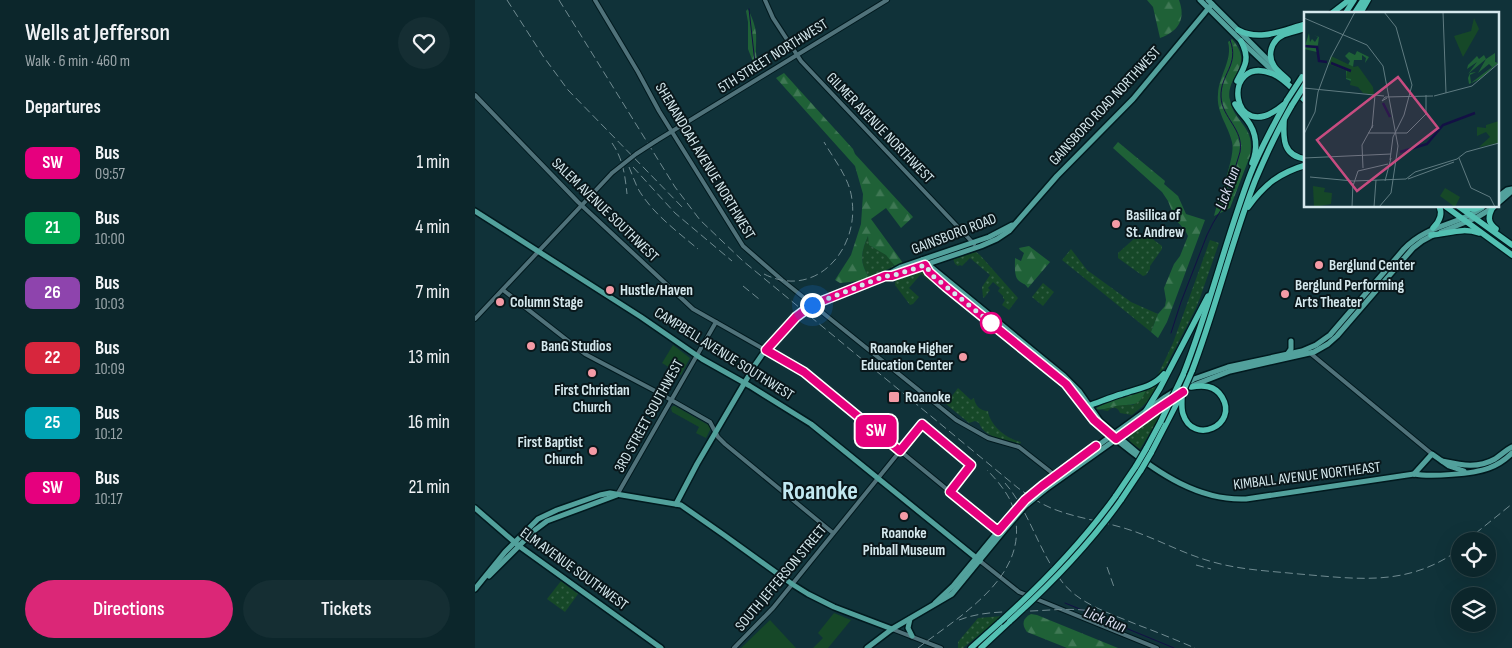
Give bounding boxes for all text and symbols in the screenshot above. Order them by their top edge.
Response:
inset map [1304,12,1499,208]
street label: 5TH STREET NORTHWEST [714,15,832,97]
button: heart [398,17,450,69]
text: Wells at Jefferson [25,18,170,47]
street label: GAINSBORO ROAD NORTHWEST [1045,43,1165,169]
text: Walk · 6 min · 460 m [25,52,130,71]
street label: GILMER AVENUE NORTHWEST [822,69,938,187]
street label: SHENANDOAH AVENUE NORTHWEST [651,79,759,243]
text: Departures [25,96,101,119]
text: Bus [95,142,120,165]
text: 1 min [416,151,450,174]
text: SW [42,152,63,173]
street label: SALEM AVENUE SOUTHWEST [547,154,663,266]
water label: Lick Run [1212,164,1245,212]
text: 09:57 [95,165,125,184]
place label: Basilica of St. Andrew [1126,206,1184,242]
text: Bus [95,207,120,230]
street label: GAINSBORO ROAD [909,209,999,259]
text: 4 min [415,216,450,239]
text: 21 [45,217,60,238]
marker: Basilica of St. Andrew [1110,218,1122,230]
text: 10:00 [95,230,125,249]
place label: Berglund Center [1329,256,1415,275]
marker: Berglund Center [1313,259,1325,271]
text: Bus [95,272,120,295]
place label: Berglund Performing Arts Theater [1294,276,1405,312]
text: 7 min [416,281,450,304]
place label: Hustle/Haven [620,281,693,300]
text: 26 [44,282,61,303]
marker: Hustle/Haven [604,284,616,296]
marker: Berglund Performing Arts Theater [1279,288,1291,300]
place label: Column Stage [510,293,583,312]
your location [800,293,825,318]
text: 10:03 [95,295,124,314]
marker: Column Stage [494,296,506,308]
street label: CAMPBELL AVENUE SOUTHWEST [651,303,797,405]
unlabelled marker [980,312,1002,334]
text: Bus [95,337,120,360]
place label: BanG Studios [541,337,612,356]
place label: Roanoke Higher Education Center [861,339,953,375]
marker: BanG Studios [525,340,537,352]
text: 13 min [409,346,450,369]
text: 22 [45,347,60,368]
marker: Roanoke Higher Education Center [957,351,969,363]
street label: 3RD STREET SOUTHWEST [610,356,688,476]
text: 10:09 [95,360,125,379]
marker: First Christian Church [586,367,598,379]
place label: First Christian Church [554,381,630,417]
place label: Roanoke [905,388,951,407]
marker: Roanoke [887,390,901,404]
text: Bus [95,402,120,425]
text: 16 min [408,411,450,434]
text: 25 [45,412,60,433]
line badge: SW [853,415,899,447]
text: SW [866,420,886,441]
text: 10:12 [95,425,123,444]
place label: First Baptist Church [518,433,583,469]
marker: First Baptist Church [587,445,599,457]
street label: KIMBALL AVENUE NORTHEAST [1232,458,1382,494]
text: Bus [95,467,120,490]
text: 21 min [409,476,450,499]
district label: Roanoke [782,476,858,507]
text: SW [42,477,63,498]
text: 10:17 [95,490,123,509]
marker: Roanoke Pinball Museum [898,510,910,522]
street label: SOUTH JEFFERSON STREET [731,521,831,635]
street label: ELM AVENUE SOUTHWEST [516,523,632,615]
place label: Roanoke Pinball Museum [863,524,945,560]
map controls [1451,532,1496,632]
button: locate [1451,532,1496,577]
button: Directions [25,580,233,638]
button: Tickets [243,580,450,638]
button: layers [1451,587,1496,632]
water label: Lick Run [1081,603,1129,637]

